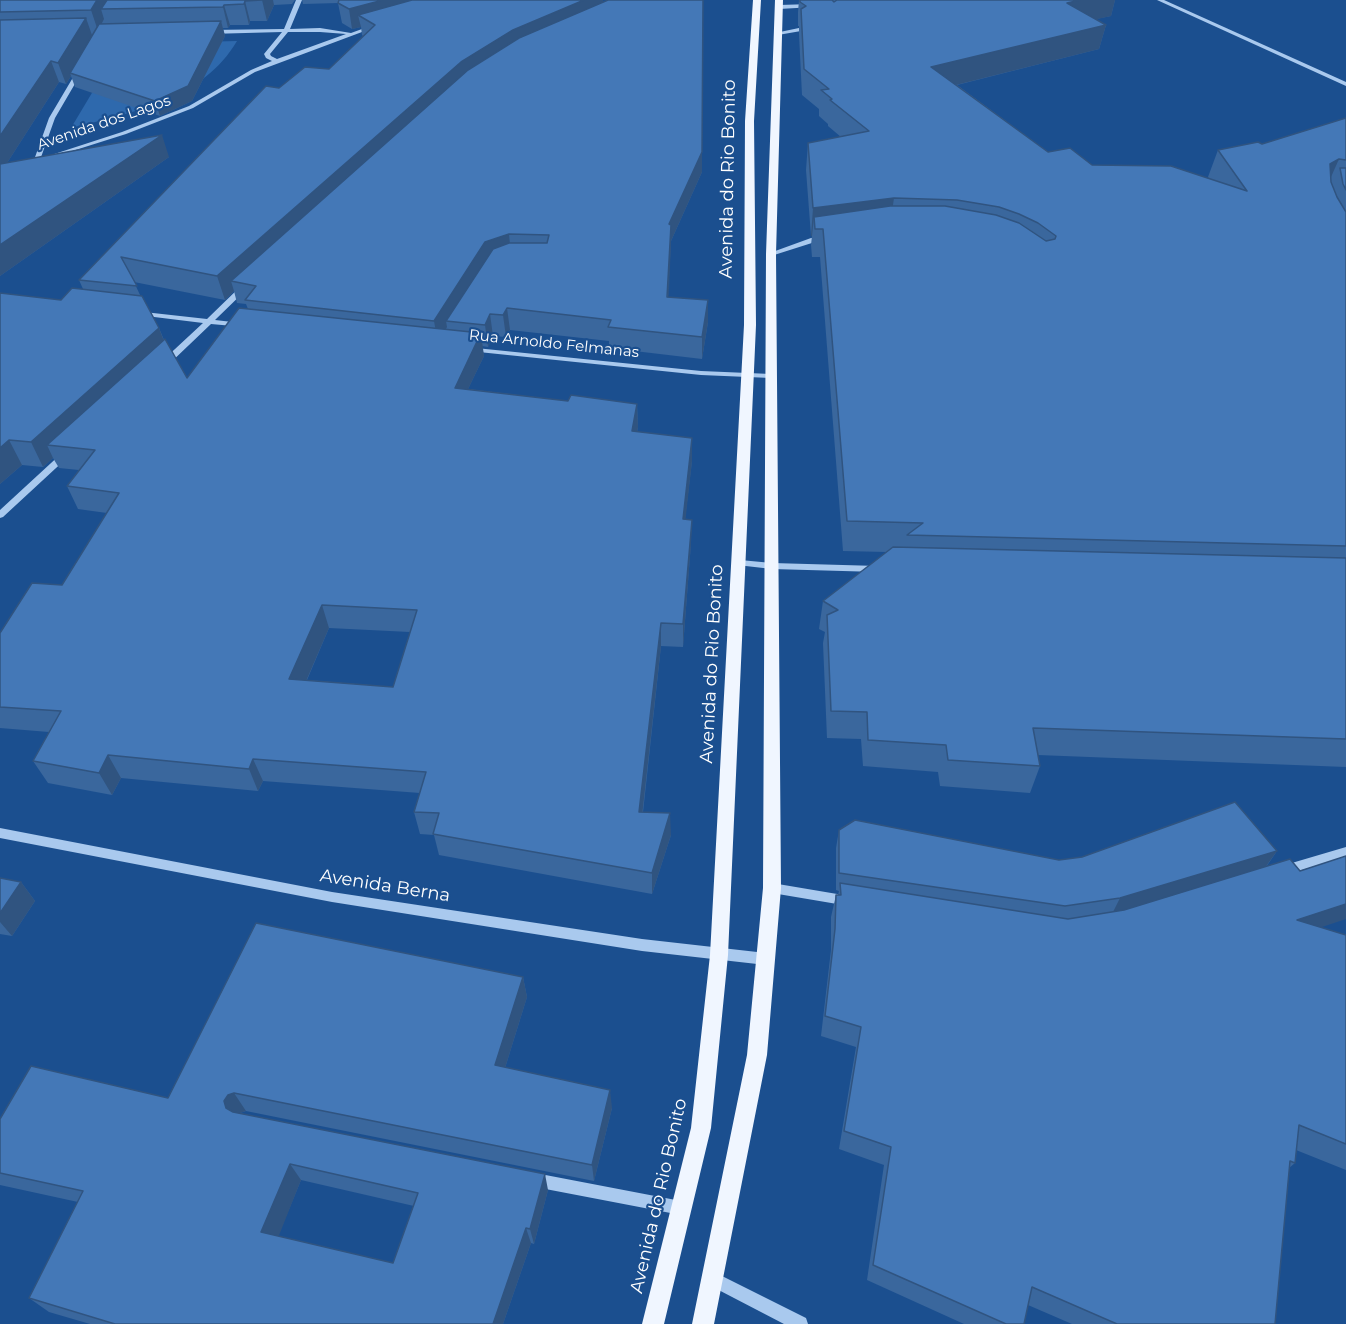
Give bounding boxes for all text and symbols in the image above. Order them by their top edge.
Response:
street label: Avenida do Rio Bonito [715,79,741,279]
street label: Avenida dos Lagos [35,92,173,154]
street label: Rua Arnoldo Felmanas [468,326,640,362]
street label: Avenida do Rio Bonito [696,564,728,764]
street label: Avenida Berna [318,865,452,907]
street label: Avenida do Rio Bonito [626,1096,692,1296]

